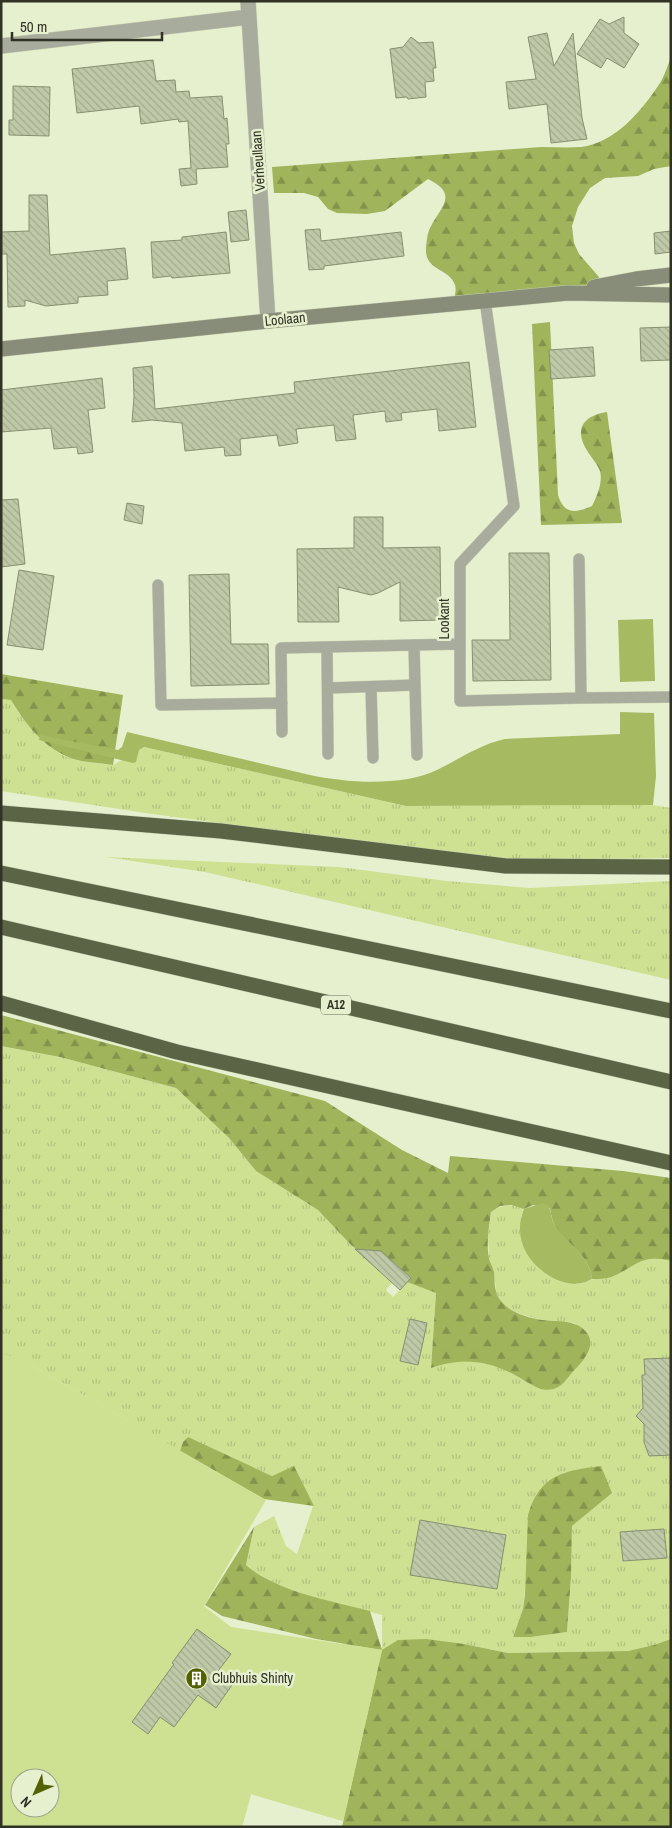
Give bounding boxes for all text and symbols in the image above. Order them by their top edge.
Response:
scale bar [12,10,162,42]
text: 50 m [20,16,47,37]
street label: Verheullaan [247,130,269,192]
street label: Loolaan [264,308,306,330]
street label: Lookant [435,599,453,639]
road number: A12 [321,996,351,1014]
building icon: Clubhuis Shinty [184,1666,208,1690]
place label: Clubhuis Shinty [212,1669,293,1687]
north arrow [10,1768,60,1818]
text: N [17,1793,35,1811]

